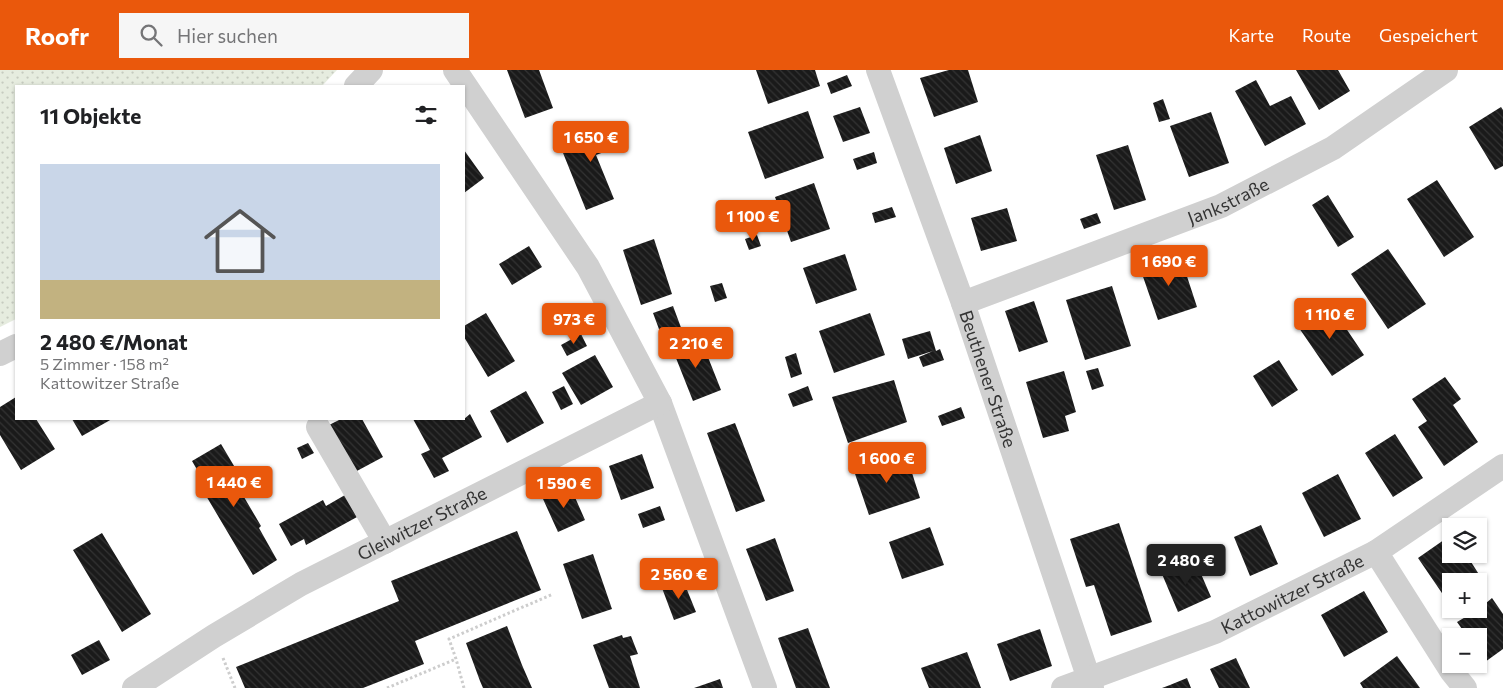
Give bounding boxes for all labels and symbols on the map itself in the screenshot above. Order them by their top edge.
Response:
pin: 1 650 € [545,121,637,163]
street label: Jankstraße [1184,172,1272,229]
pin: 1 100 € [707,200,799,242]
pin: 1 690 € [1123,244,1215,287]
pin: 1 110 € [1284,298,1376,340]
pin: 973 € [539,302,609,345]
street label: Beuthener Straße [955,307,1022,450]
pin: 2 210 € [650,326,742,369]
pin: 1 600 € [841,442,933,484]
pin: 1 440 € [188,466,280,508]
pin: 1 590 € [518,466,610,509]
street label: Gleiwitzer Straße [353,481,490,565]
pin: 2 480 € [1140,544,1232,586]
street label: Kattowitzer Straße [1217,549,1367,638]
pin: 2 560 € [633,558,725,600]

